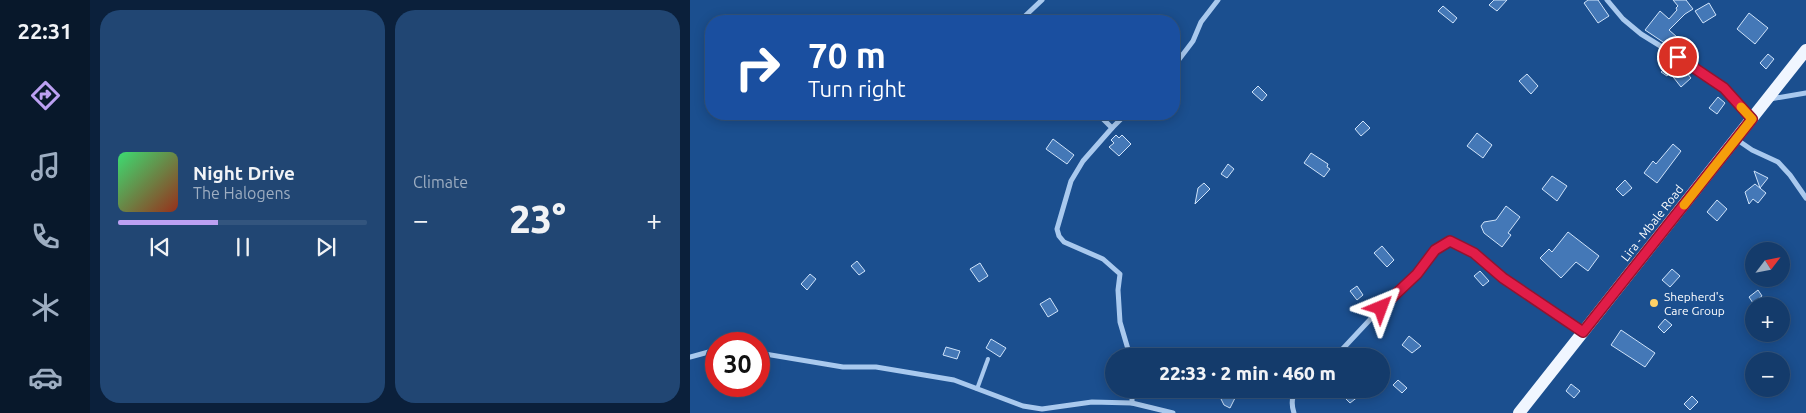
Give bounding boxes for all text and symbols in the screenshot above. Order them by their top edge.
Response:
text: 22:31 [17,18,73,43]
icon: right [725,35,790,100]
text: 70 m [808,35,886,75]
pin [1657,36,1699,78]
icon: arrive [1664,43,1692,71]
text: Turn right [808,76,906,101]
icon: directions [28,78,63,113]
icon: music [28,149,63,184]
text: Night Drive [193,162,295,184]
text: Climate [413,173,468,191]
street label: Lira - Mbale Road [1618,183,1686,263]
text: The Halogens [193,184,291,202]
text: 23° [509,198,566,240]
text: − [413,204,429,235]
text: + [646,204,662,235]
icon: phone [28,219,63,254]
icon: previous [146,233,174,261]
icon: pause [229,233,257,261]
icon: next [312,233,340,261]
north arrow [1745,242,1790,288]
map controls [1745,242,1790,397]
position arrow [1354,281,1406,333]
icon: climate [28,290,63,325]
place label: Shepherd's Care Group [1664,290,1725,317]
marker: Shepherd's Care Group [1648,297,1660,309]
button: + [1745,297,1790,342]
speed limit sign: 30 [705,332,770,397]
button: − [1745,352,1790,397]
icon: car [28,360,63,395]
text: 22:33 · 2 min · 460 m [1159,362,1336,384]

